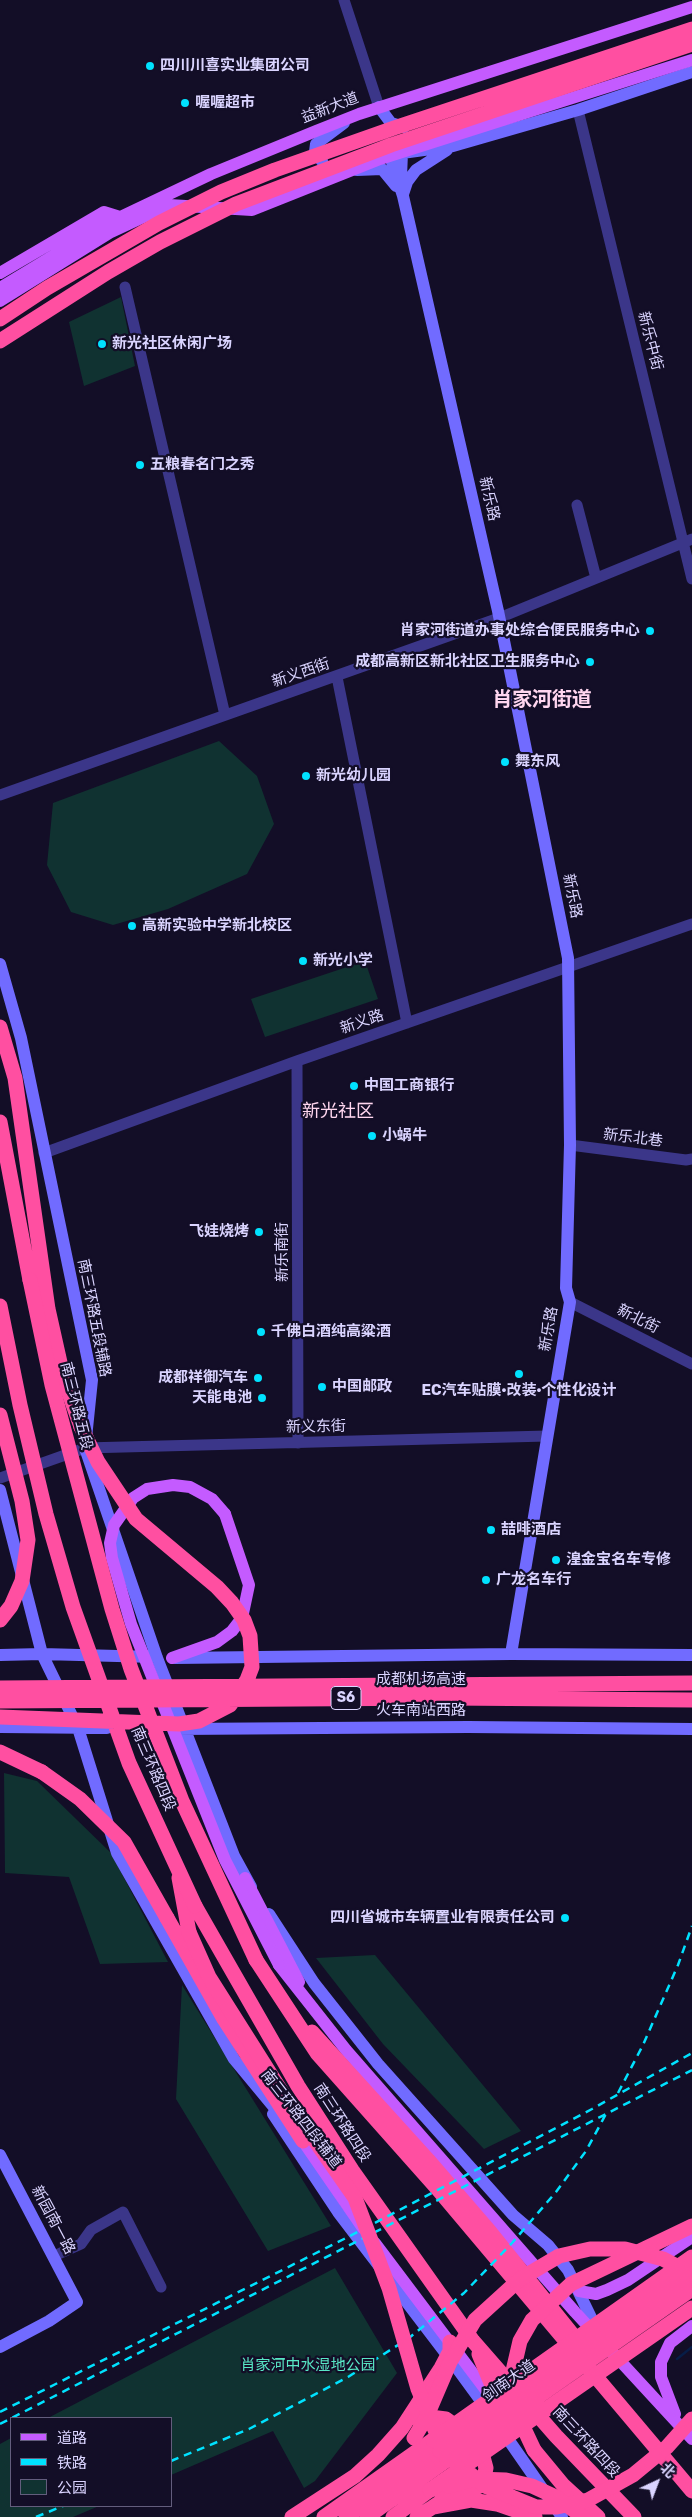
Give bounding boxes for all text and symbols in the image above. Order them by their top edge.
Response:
place label: 四川川喜实业集团公司 [160,57,310,75]
marker: 四川川喜实业集团公司 [144,60,156,72]
street label: 益新大道 [299,89,361,127]
place label: 喔喔超市 [195,94,255,112]
marker: 喔喔超市 [179,97,191,109]
street label: 新乐中街 [634,310,666,372]
place label: 新光社区休闲广场 [112,335,232,353]
marker: 新光社区休闲广场 [96,338,108,350]
place label: 五粮春名门之秀 [150,456,255,474]
marker: 五粮春名门之秀 [134,459,146,471]
street label: 新乐路 [475,475,503,523]
place label: 肖家河街道办事处综合便民服务中心 [400,622,640,640]
marker: 肖家河街道办事处综合便民服务中心 [644,625,656,637]
place label: 成都高新区新北社区卫生服务中心 [355,653,580,671]
street label: 新义西街 [270,655,332,691]
marker: 成都高新区新北社区卫生服务中心 [584,656,596,668]
district label: 肖家河街道 [492,688,592,712]
place label: 舞东风 [515,753,560,771]
marker: 舞东风 [499,756,511,768]
place label: 新光幼儿园 [316,767,391,785]
marker: 新光幼儿园 [300,770,312,782]
street label: 新乐路 [559,872,585,920]
place label: 高新实验中学新北校区 [142,917,292,935]
marker: 高新实验中学新北校区 [126,920,138,932]
place label: 新光小学 [313,952,373,970]
marker: 新光小学 [297,955,309,967]
street label: 新义路 [338,1006,386,1038]
place label: 中国工商银行 [364,1077,454,1095]
marker: 中国工商银行 [348,1080,360,1092]
district label: 新光社区 [302,1101,374,1123]
street label: 新乐北巷 [602,1125,664,1151]
place label: 小蜗牛 [382,1127,427,1145]
marker: 小蜗牛 [366,1130,378,1142]
street label: 新乐南街 [274,1222,292,1282]
place label: 飞娃烧烤 [189,1223,249,1241]
marker: 飞娃烧烤 [253,1226,265,1238]
street label: 南三环路五段辅路 [74,1257,114,1379]
street label: 新北街 [614,1301,662,1337]
street label: 新乐路 [536,1305,562,1353]
place label: 千佛白酒纯高粱酒 [271,1323,391,1341]
marker: 千佛白酒纯高粱酒 [255,1326,267,1338]
street label: 南三环路五段 [56,1360,96,1452]
marker: EC汽车贴膜·改装·个性化设计 [513,1368,525,1380]
place label: 成都祥御汽车 [158,1369,248,1387]
marker: 成都祥御汽车 [252,1372,264,1384]
place label: 中国邮政 [332,1378,392,1396]
marker: 中国邮政 [316,1381,328,1393]
place label: EC汽车贴膜·改装·个性化设计 [422,1382,616,1400]
place label: 天能电池 [192,1389,252,1407]
marker: 天能电池 [256,1392,268,1404]
street label: 新义东街 [286,1417,346,1437]
place label: 喆啡酒店 [501,1521,561,1539]
marker: 喆啡酒店 [485,1524,497,1536]
place label: 湟金宝名车专修 [566,1551,671,1569]
marker: 湟金宝名车专修 [550,1554,562,1566]
place label: 广龙名车行 [496,1571,571,1589]
marker: 广龙名车行 [480,1574,492,1586]
street label: 成都机场高速 [376,1671,466,1689]
road number: S6 [331,1686,361,1710]
street label: 火车南站西路 [376,1702,466,1720]
street label: 南三环路四段 [127,1724,179,1814]
place label: 四川省城市车辆置业有限责任公司 [330,1909,555,1927]
marker: 四川省城市车辆置业有限责任公司 [559,1912,571,1924]
street label: 南三环路四段辅道 [257,2066,345,2172]
street label: 南三环路四段 [310,2080,374,2166]
street label: 新园南一路 [27,2183,79,2257]
street label: 剑南大道 [479,2356,539,2406]
park label: 肖家河中水湿地公园 [241,2357,375,2375]
street label: 南三环路四段 [549,2403,623,2481]
legend [10,2417,172,2507]
text: 道路 [57,2429,87,2447]
text: 铁路 [57,2454,87,2472]
north arrow [632,2457,682,2507]
text: 北 [657,2460,678,2482]
text: 公园 [57,2479,87,2497]

